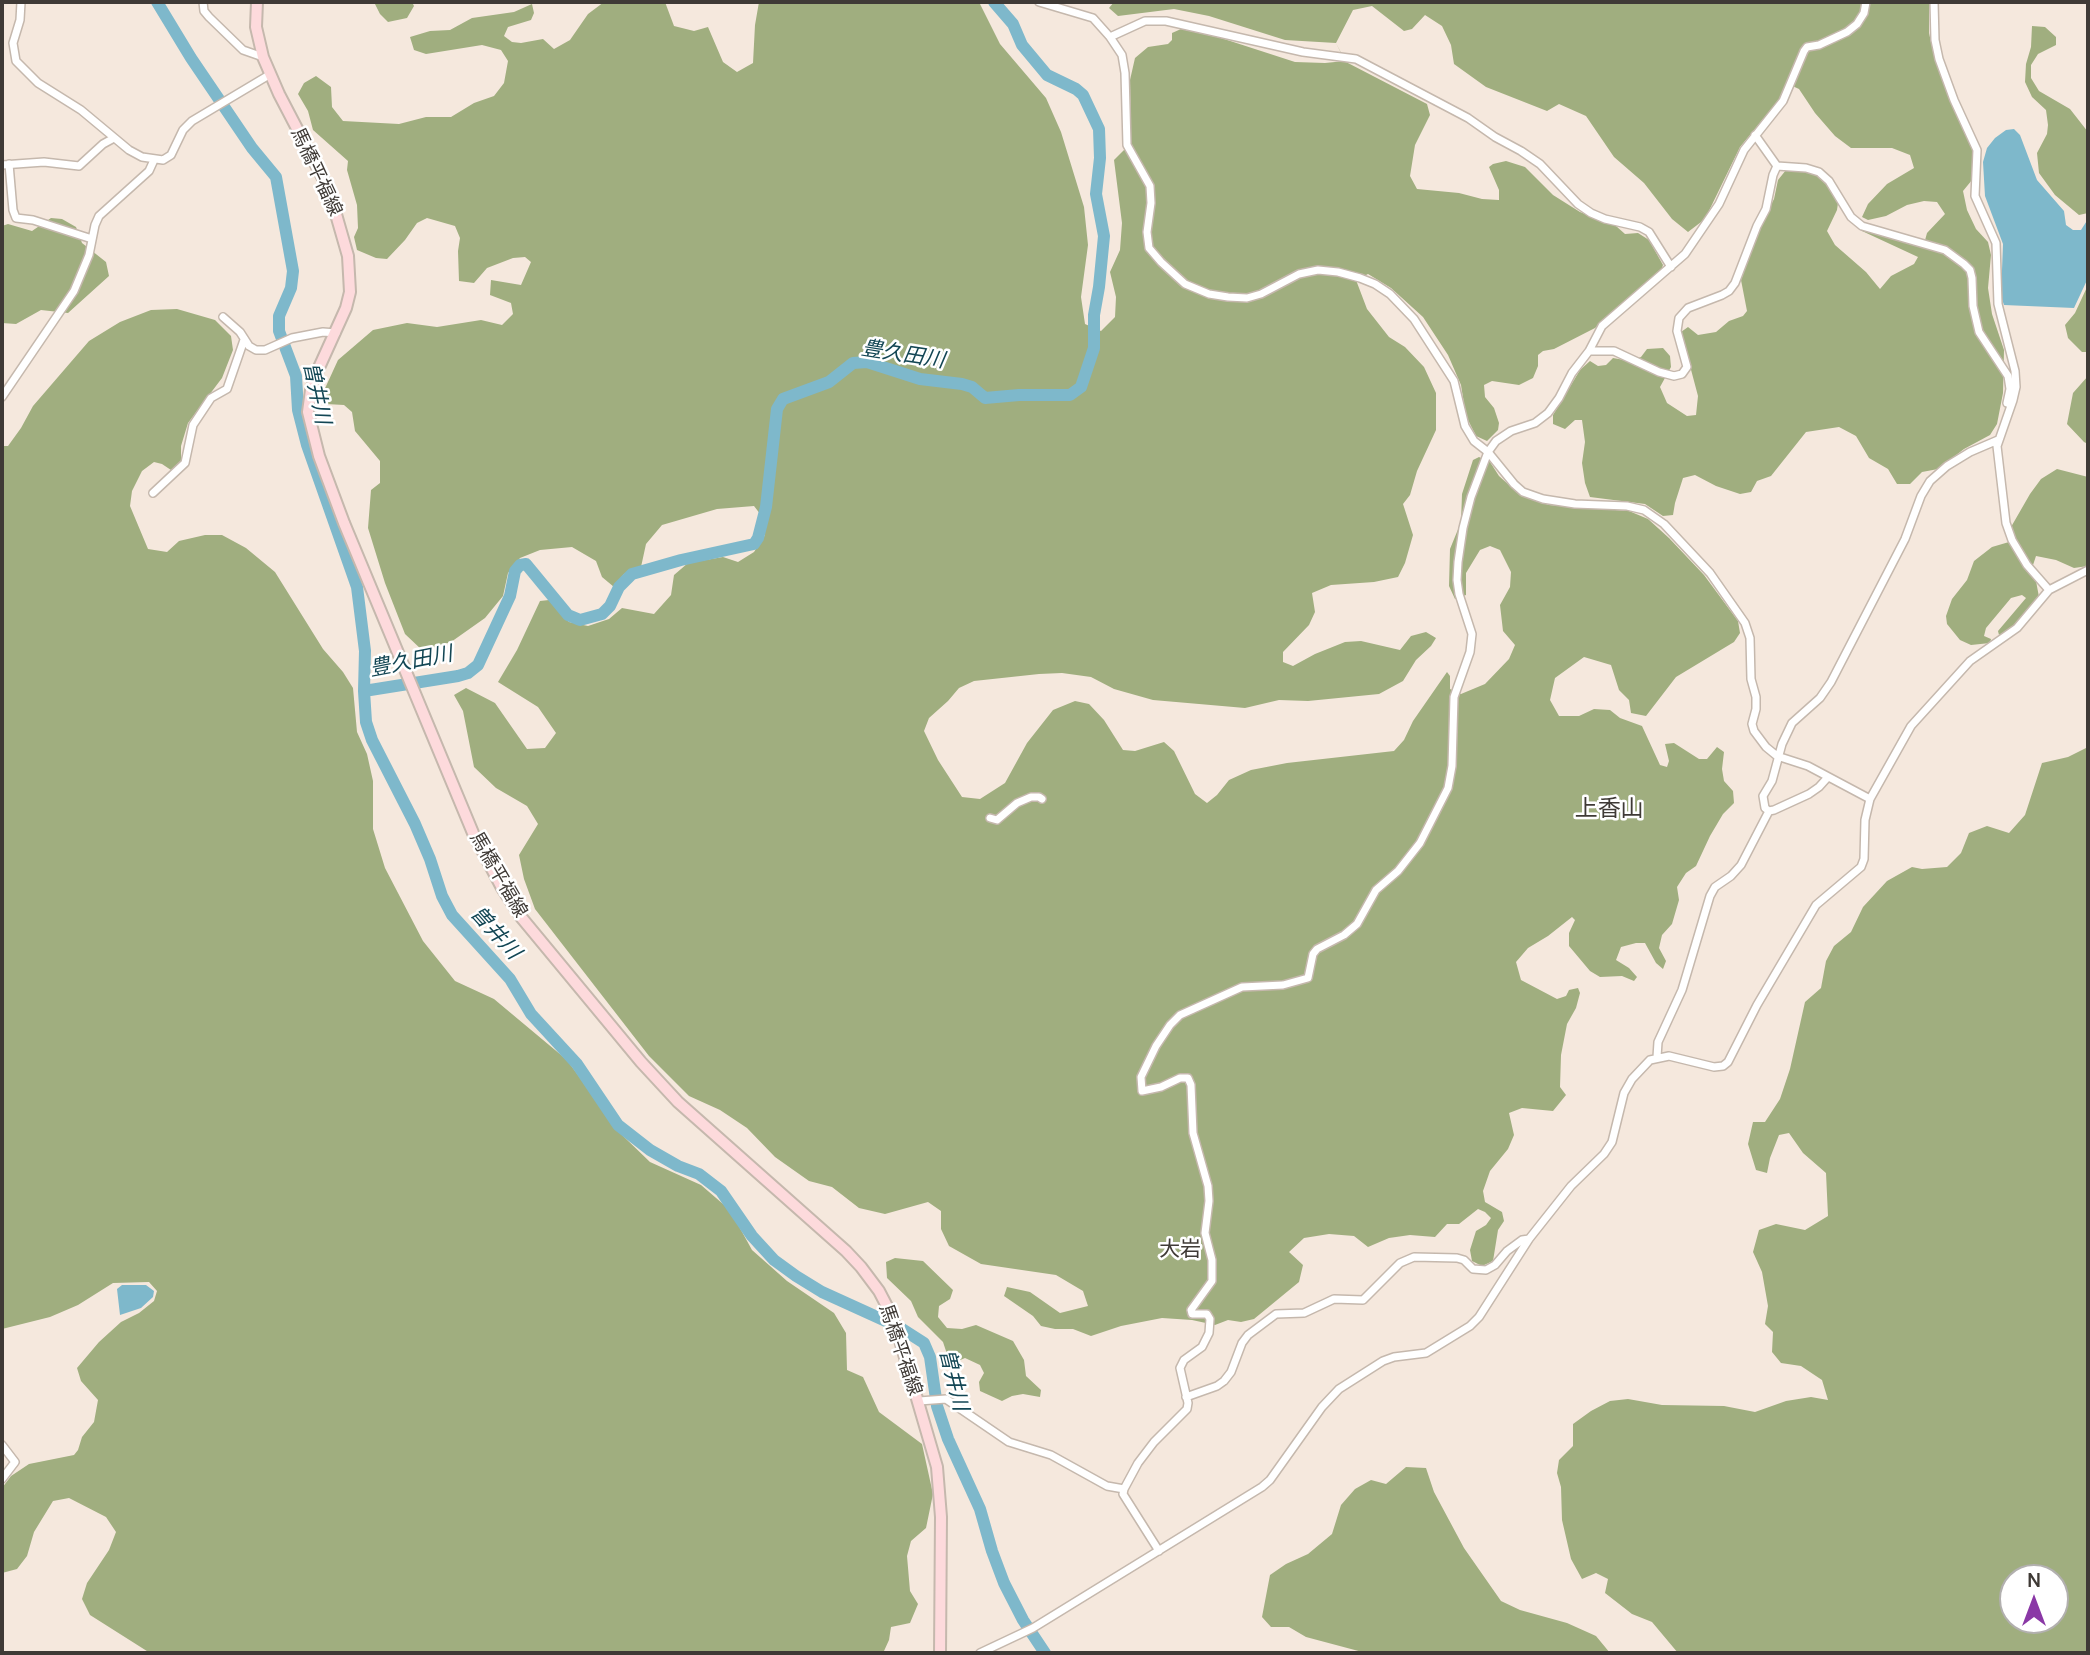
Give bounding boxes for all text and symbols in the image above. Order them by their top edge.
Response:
street label: 馬橋平福線 [286,124,346,220]
water label: 豊久田川 [860,336,946,374]
water label: 曽井川 [297,360,335,426]
water label: 豊久田川 [367,642,455,682]
district label: 上香山 [1575,796,1643,824]
street label: 馬橋平福線 [464,828,532,922]
water label: 曽井川 [465,901,525,965]
district label: 大岩 [1159,1237,1201,1263]
street label: 馬橋平福線 [874,1301,926,1399]
water label: 曽井川 [933,1346,973,1414]
north arrow [1999,1564,2069,1634]
text: N [2027,1567,2041,1593]

